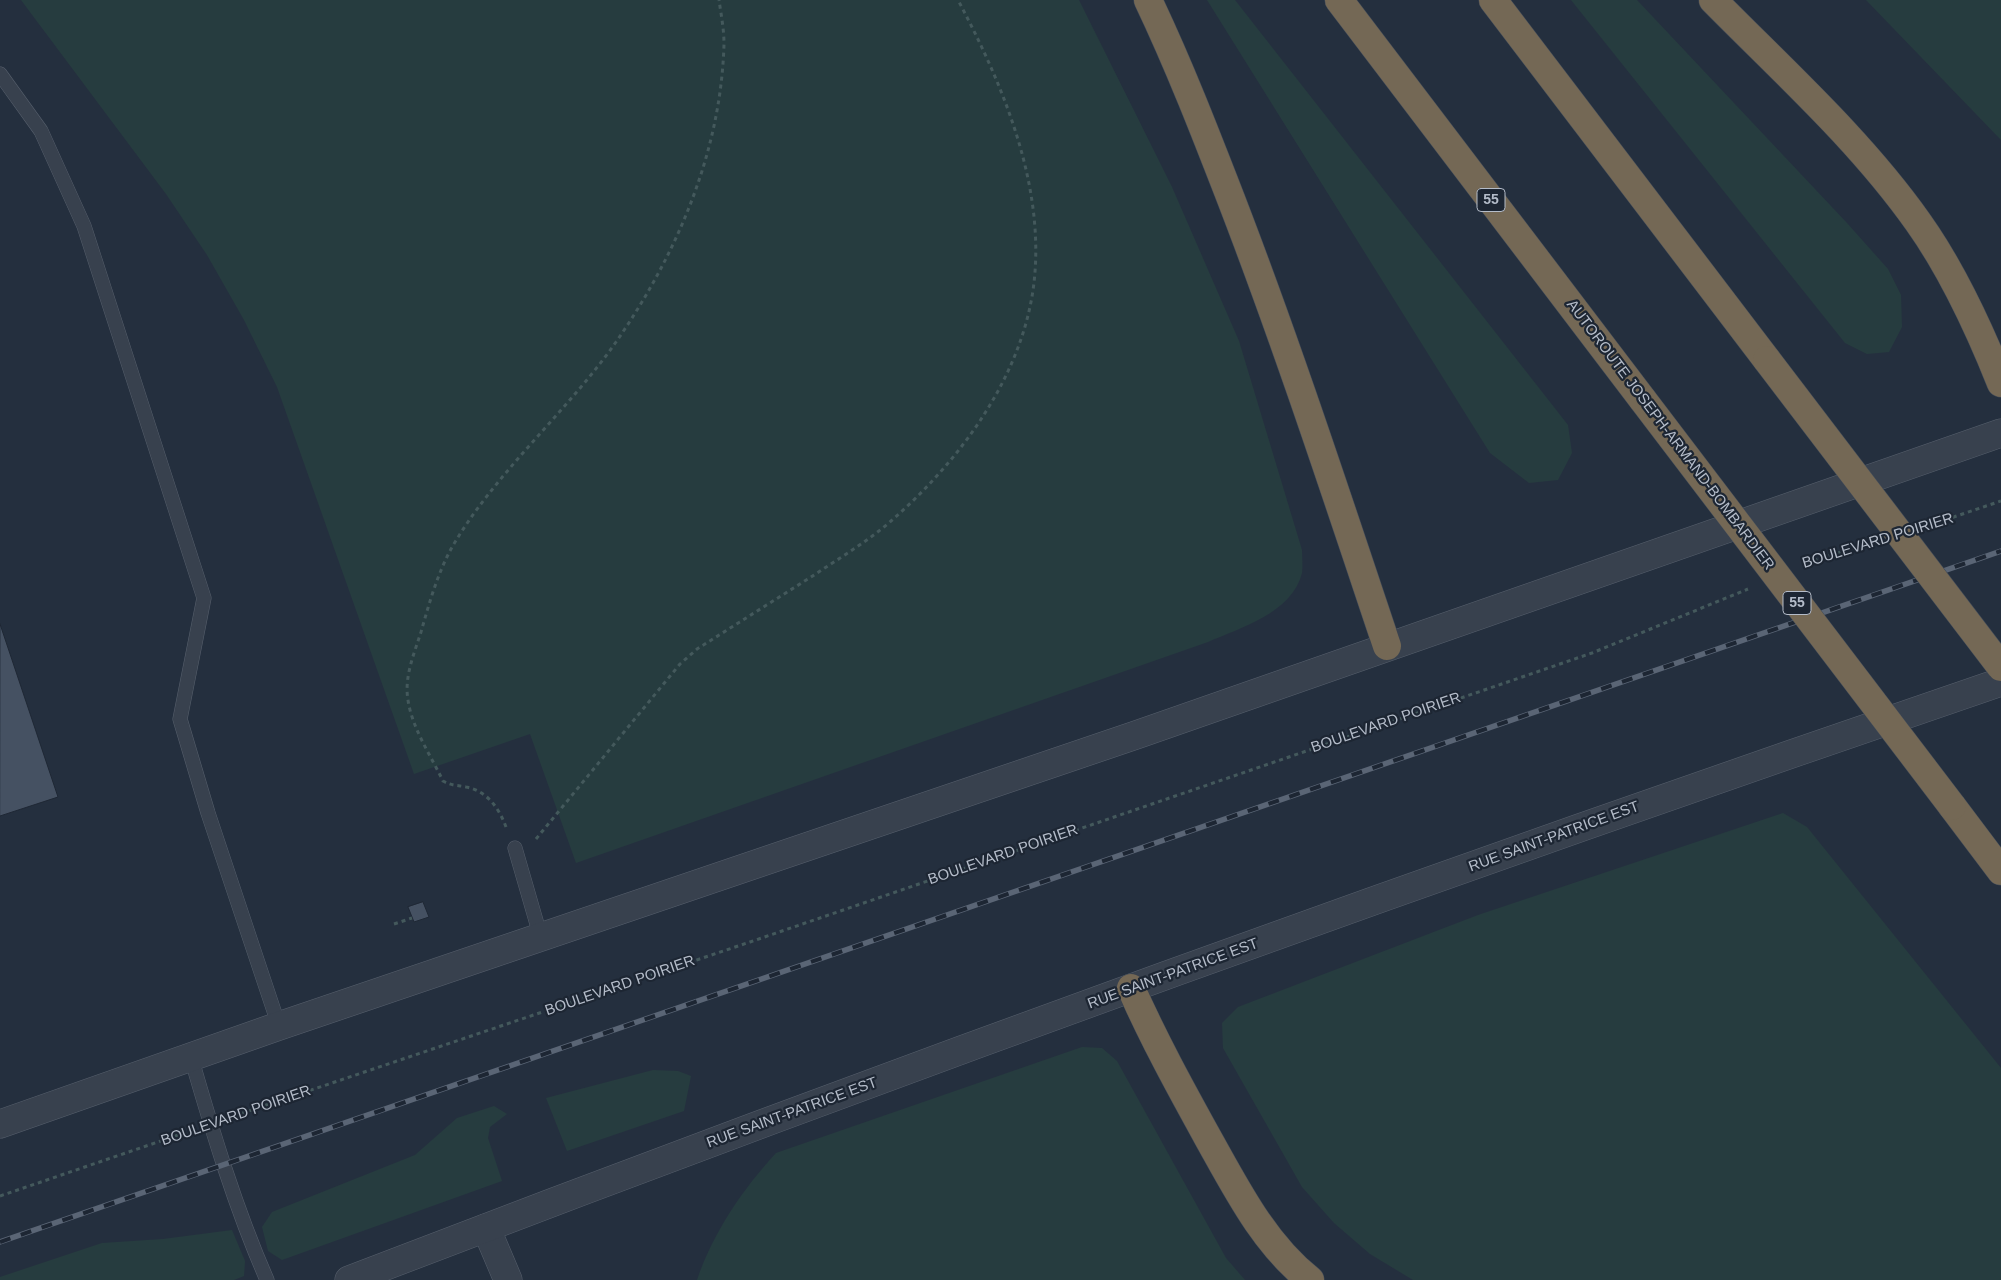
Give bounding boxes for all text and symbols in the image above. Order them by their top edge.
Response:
road number: 55 [1477,188,1505,212]
street label: AUTOROUTE JOSEPH-ARMAND-BOMBARDIER [1562,296,1778,574]
street label: BOULEVARD POIRIER [1800,509,1956,573]
road number: 55 [1783,592,1811,614]
street label: BOULEVARD POIRIER [1309,689,1463,757]
street label: RUE SAINT-PATRICE EST [1466,798,1642,876]
street label: BOULEVARD POIRIER [926,821,1080,889]
street label: RUE SAINT-PATRICE EST [1085,935,1261,1013]
street label: BOULEVARD POIRIER [543,952,697,1020]
street label: RUE SAINT-PATRICE EST [704,1074,880,1152]
street label: BOULEVARD POIRIER [159,1082,313,1150]

